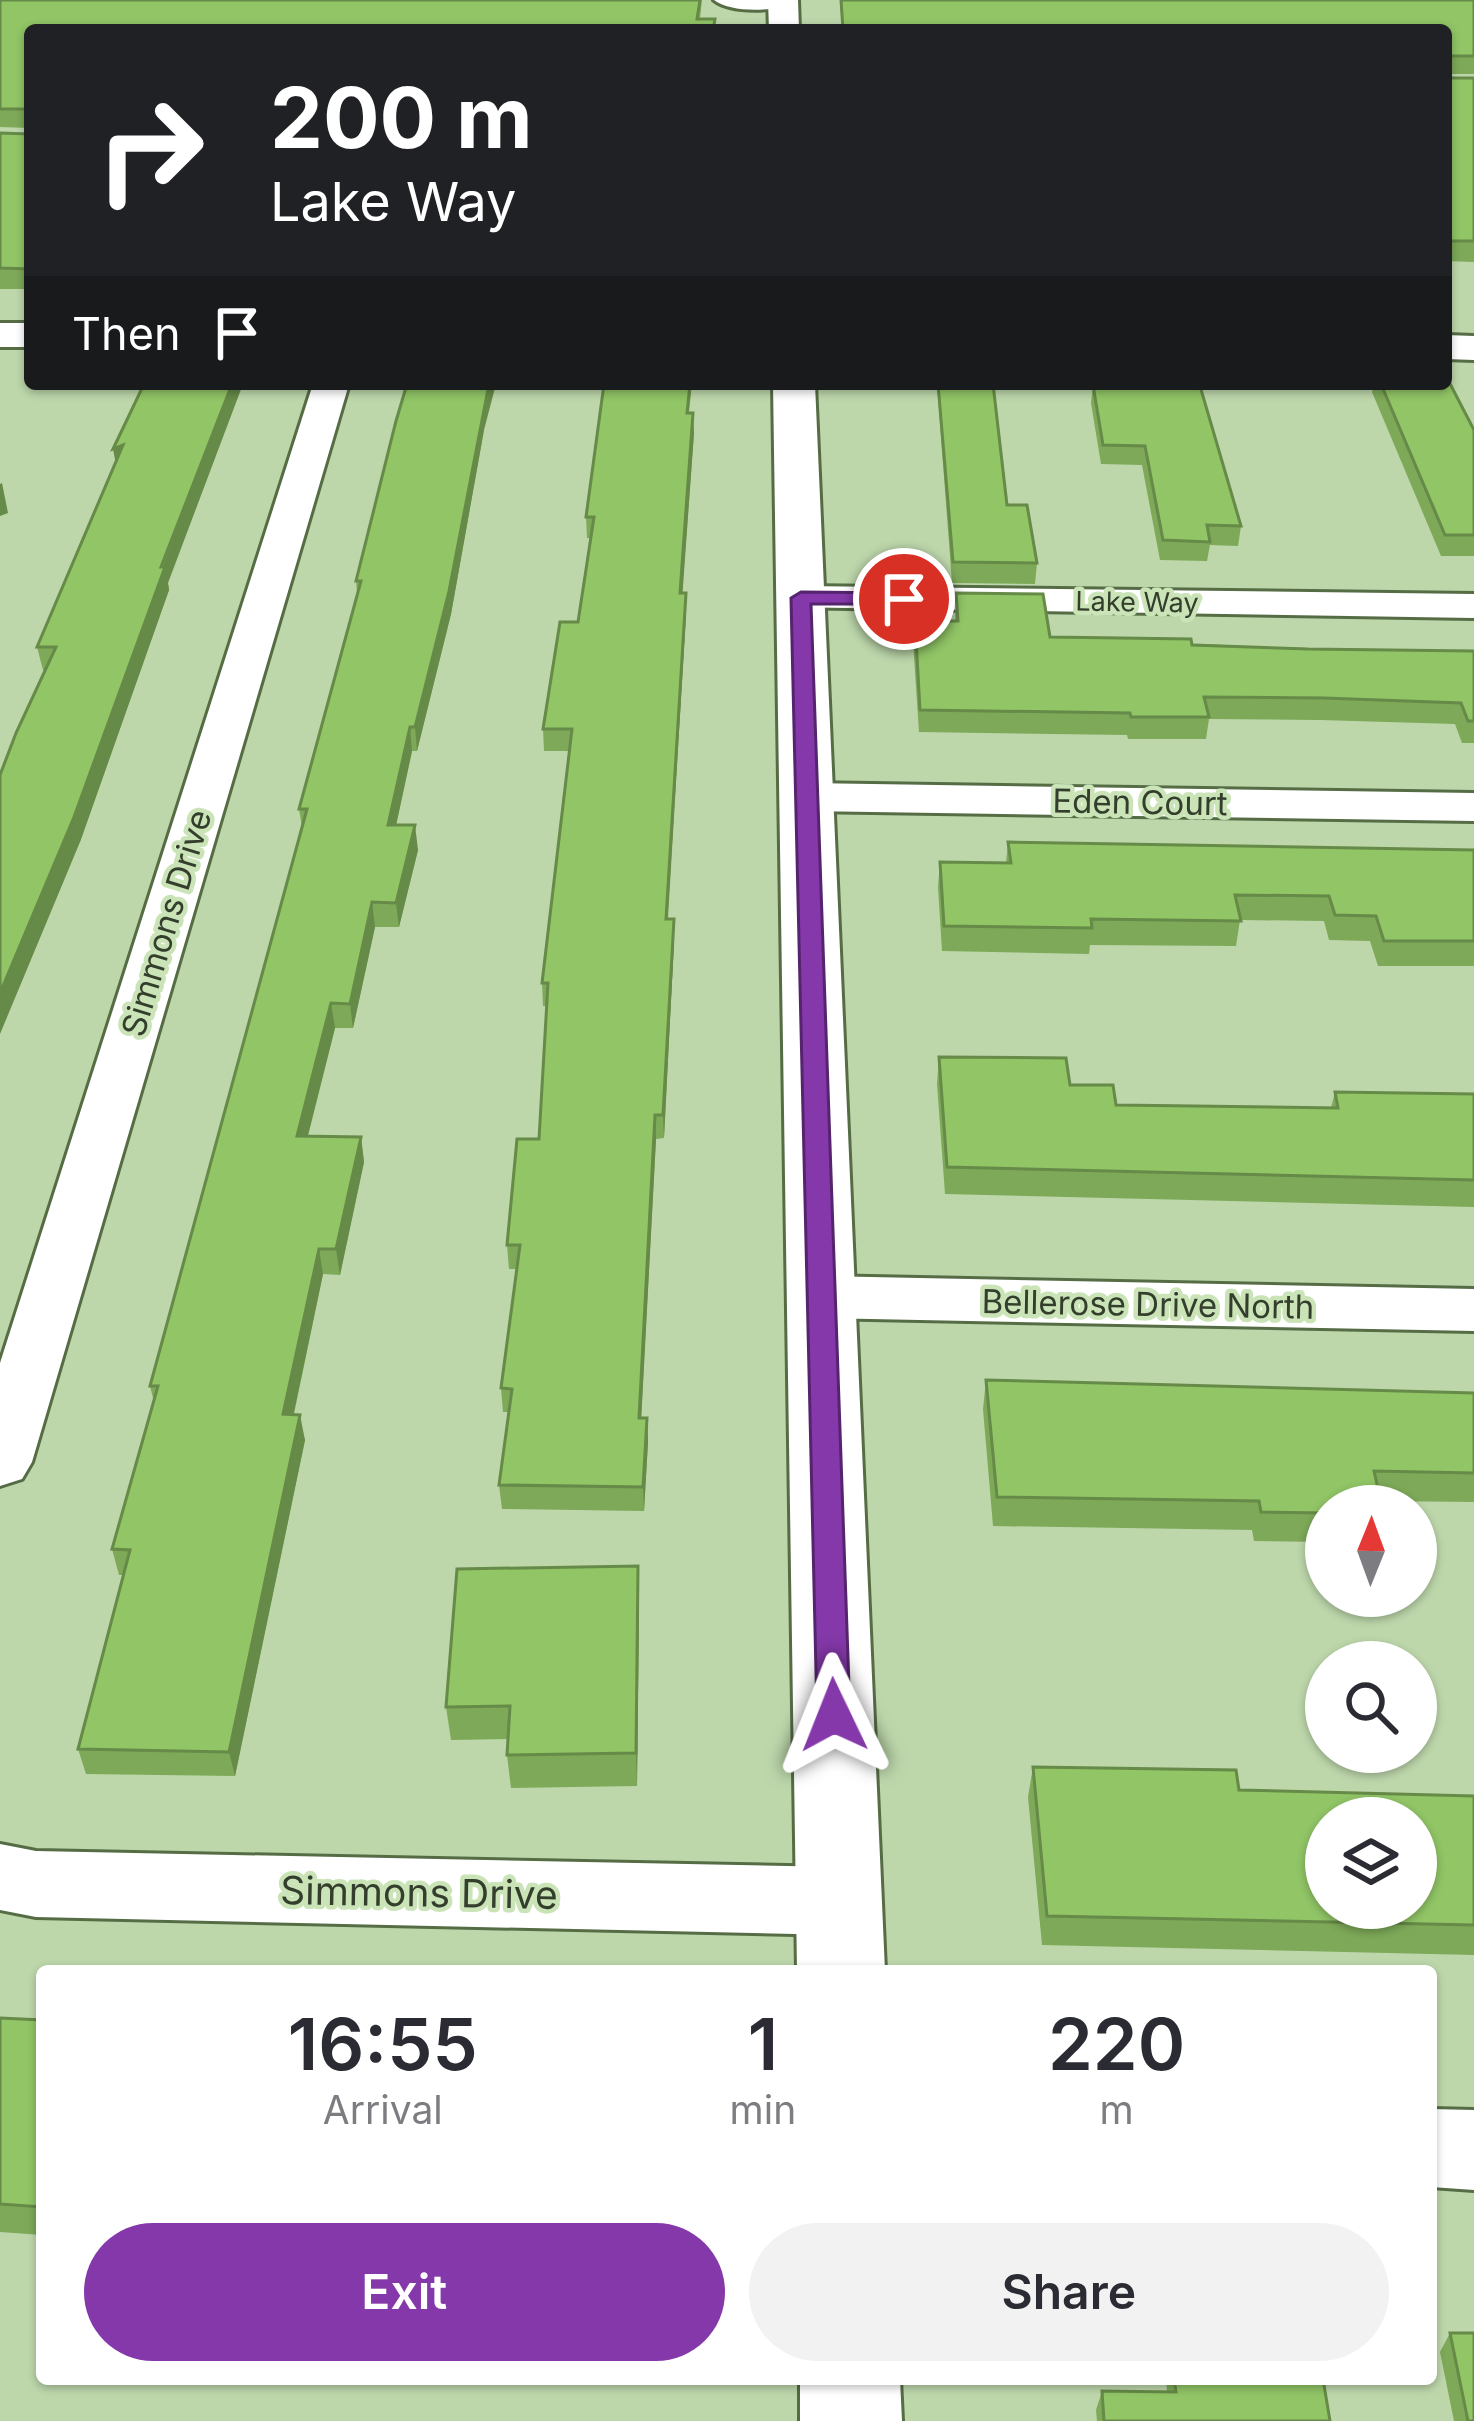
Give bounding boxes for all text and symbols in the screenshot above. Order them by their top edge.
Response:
text: 200 m [270,67,533,168]
icon: right [72,72,228,228]
text: Lake Way [270,169,516,234]
icon: arrive [204,300,270,366]
text: Then [72,306,180,361]
pin [853,548,955,650]
icon: arrive [871,566,937,632]
street label: Lake Way [1075,584,1199,620]
street label: Eden Court [1052,780,1228,824]
street label: Simmons Drive [113,805,219,1041]
street label: Bellerose Drive North [981,1281,1315,1327]
north arrow [1305,1485,1437,1617]
map controls [1305,1485,1437,1929]
button: search [1305,1641,1437,1773]
position arrow [771,1652,897,1778]
button: layers [1305,1797,1437,1929]
street label: Simmons Drive [280,1866,558,1918]
text: 16:55 [288,2000,478,2087]
text: 1 [748,2000,778,2087]
text: 220 [1048,2000,1185,2087]
text: Arrival [323,2086,443,2133]
text: min [730,2086,796,2133]
text: m [1100,2086,1134,2133]
button: Exit [84,2223,725,2361]
button: Share [749,2223,1389,2361]

